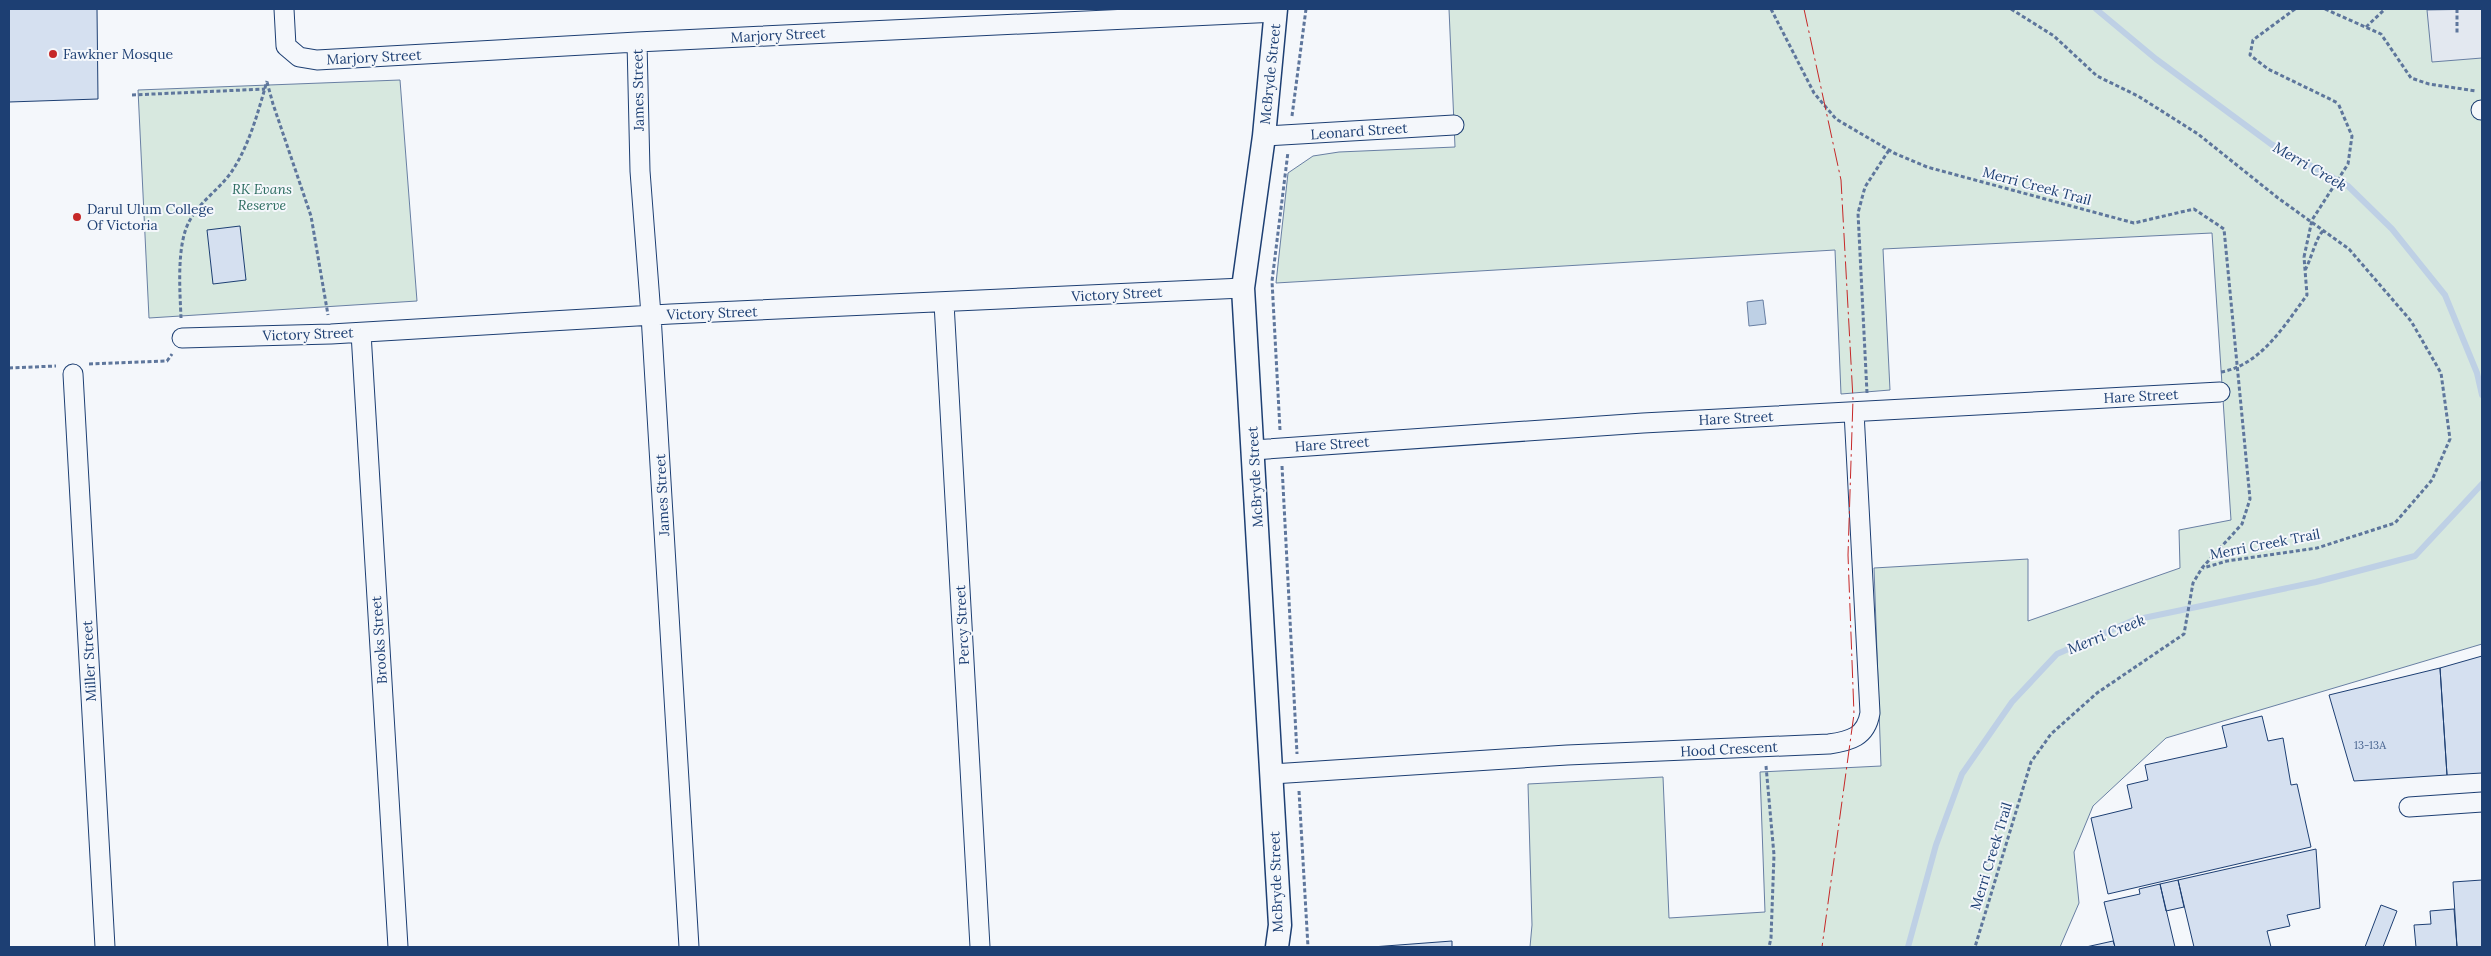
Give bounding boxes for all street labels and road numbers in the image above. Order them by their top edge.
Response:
street label: McBryde Street [1256,22,1284,125]
street label: Marjory Street [730,23,827,46]
street label: Marjory Street [326,45,423,68]
street label: James Street [628,48,648,132]
street label: Leonard Street [1310,119,1409,143]
street label: Merri Creek Trail [1981,163,2094,209]
street label: Victory Street [1070,283,1163,305]
street label: Victory Street [665,302,758,324]
street label: Victory Street [261,323,354,345]
street label: Hare Street [2103,385,2179,407]
street label: Hare Street [1698,407,1774,429]
street label: McBryde Street [1243,425,1267,528]
street label: Hare Street [1294,432,1371,456]
street label: James Street [651,453,673,538]
street label: Merri Creek Trail [2208,524,2322,564]
street label: Percy Street [951,584,973,665]
street label: Brooks Street [367,595,391,685]
street label: Miller Street [78,619,100,702]
street label: Hood Crescent [1680,737,1779,761]
street label: Merri Creek Trail [1966,800,2016,912]
street label: McBryde Street [1265,830,1287,933]

